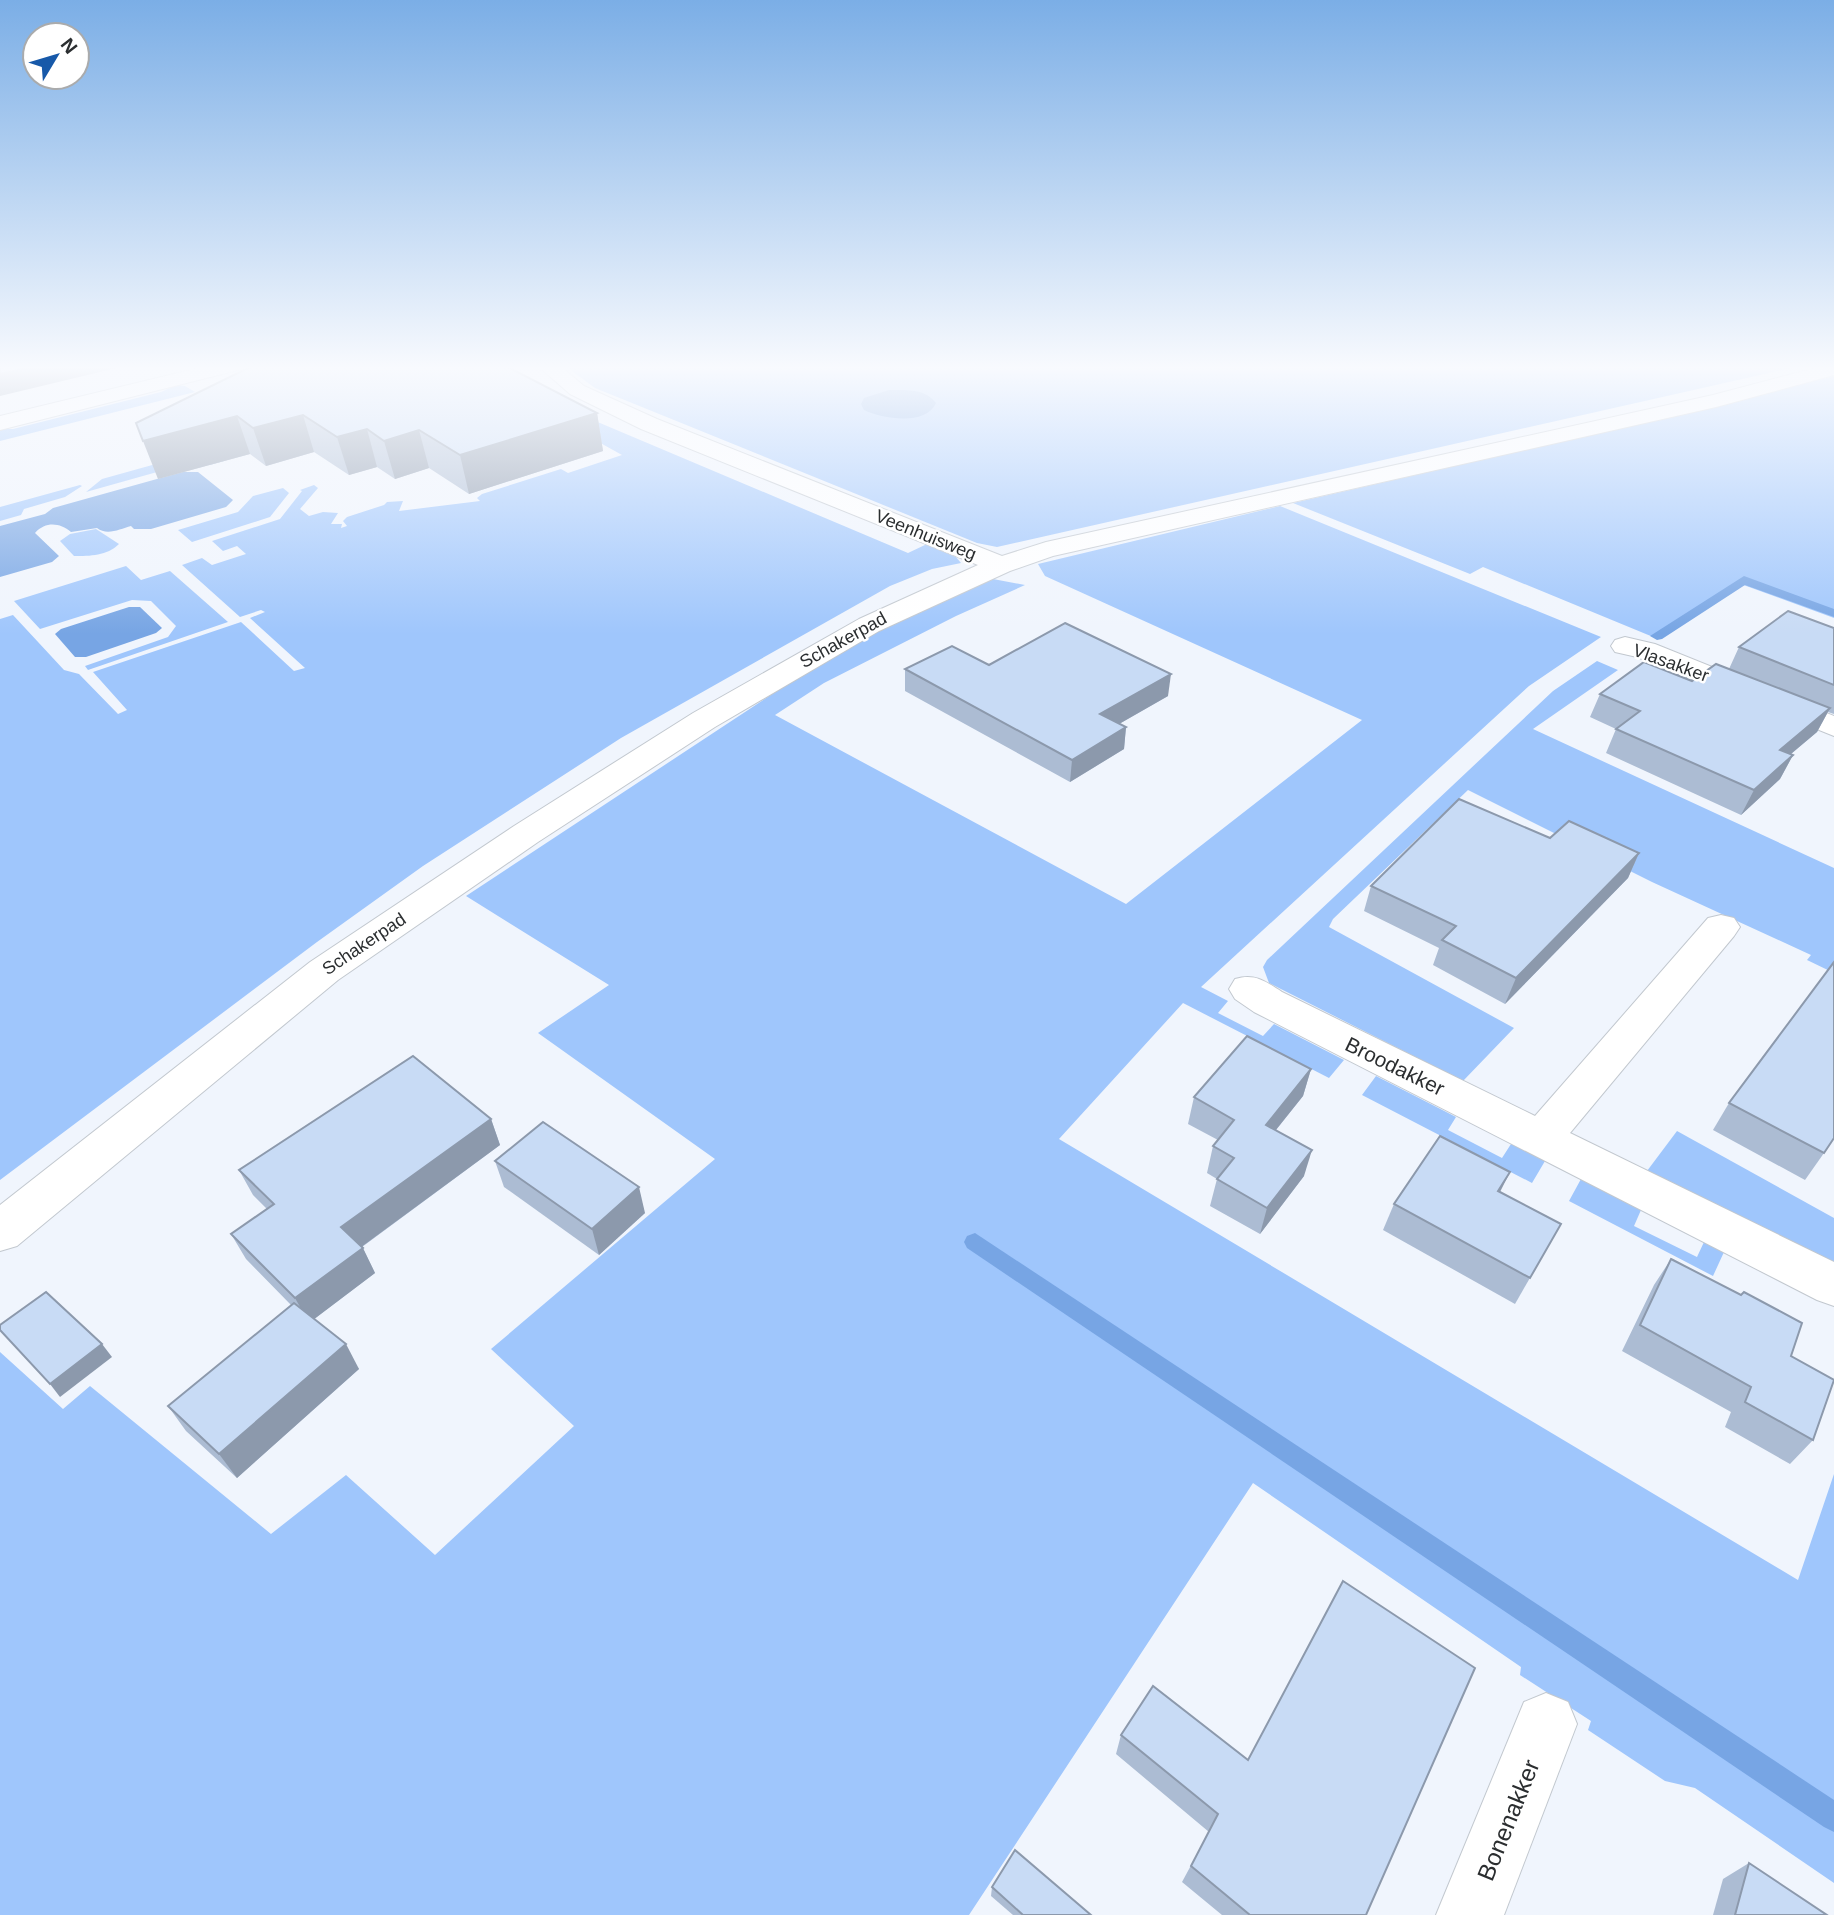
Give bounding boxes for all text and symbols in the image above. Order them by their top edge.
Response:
north arrow [21,21,91,91]
text: N [57,34,82,58]
street label: Veenhuisweg [873,506,979,564]
street label: Schakerpad [796,608,890,672]
street label: Vlasakker [1630,640,1712,686]
street label: Schakerpad [319,909,409,979]
street label: Broodakker [1342,1032,1448,1100]
street label: Bonenakker [1471,1756,1545,1884]

